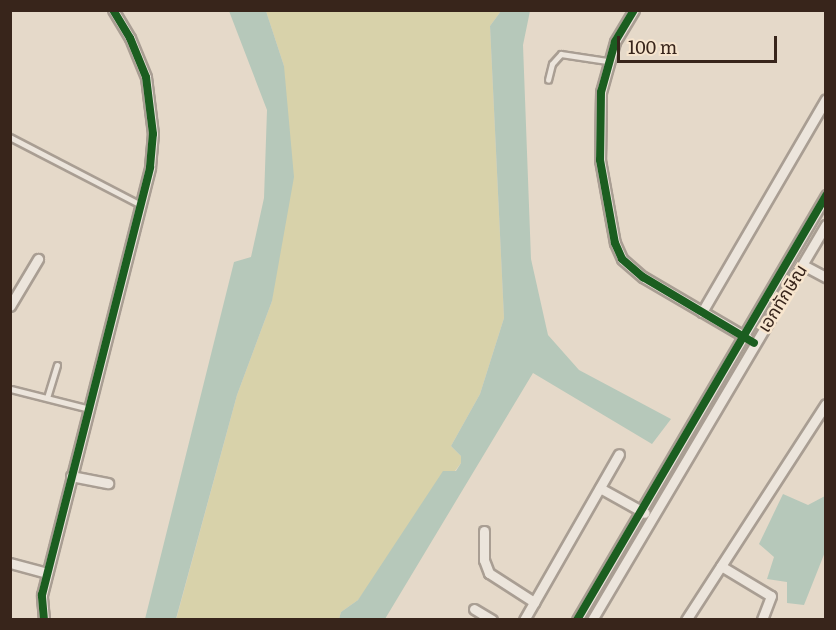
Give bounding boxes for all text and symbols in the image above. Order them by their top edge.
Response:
scale bar [620,24,780,62]
text: 100 m [628,33,677,60]
street label: เอกทักษิณ [753,260,811,336]

